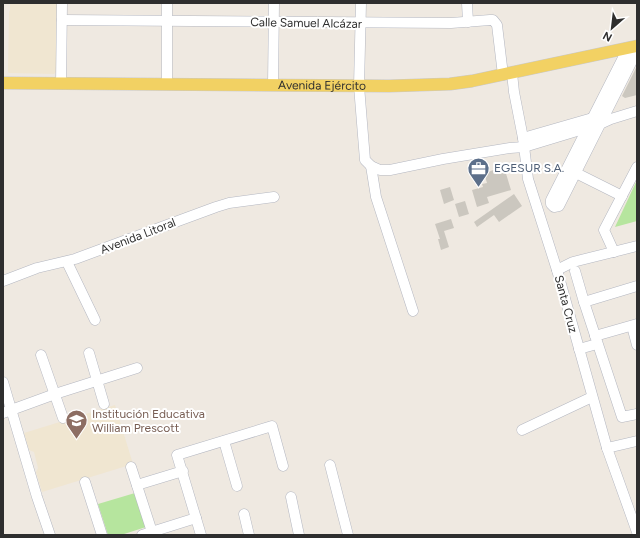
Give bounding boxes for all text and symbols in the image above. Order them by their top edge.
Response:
north arrow [592,8,632,48]
street label: Calle Samuel Alcázar [250,15,362,31]
text: N [601,29,614,44]
street label: Avenida Ejército [278,78,366,93]
office icon: EGESUR S.A. [466,155,492,188]
place label: EGESUR S.A. [494,161,564,175]
street label: Avenida Litoral [98,215,178,257]
street label: Santa Cruz [552,274,580,334]
place label: Institución Educativa William Prescott [92,407,205,435]
school or university icon: Institución Educativa William Prescott [63,408,89,441]

